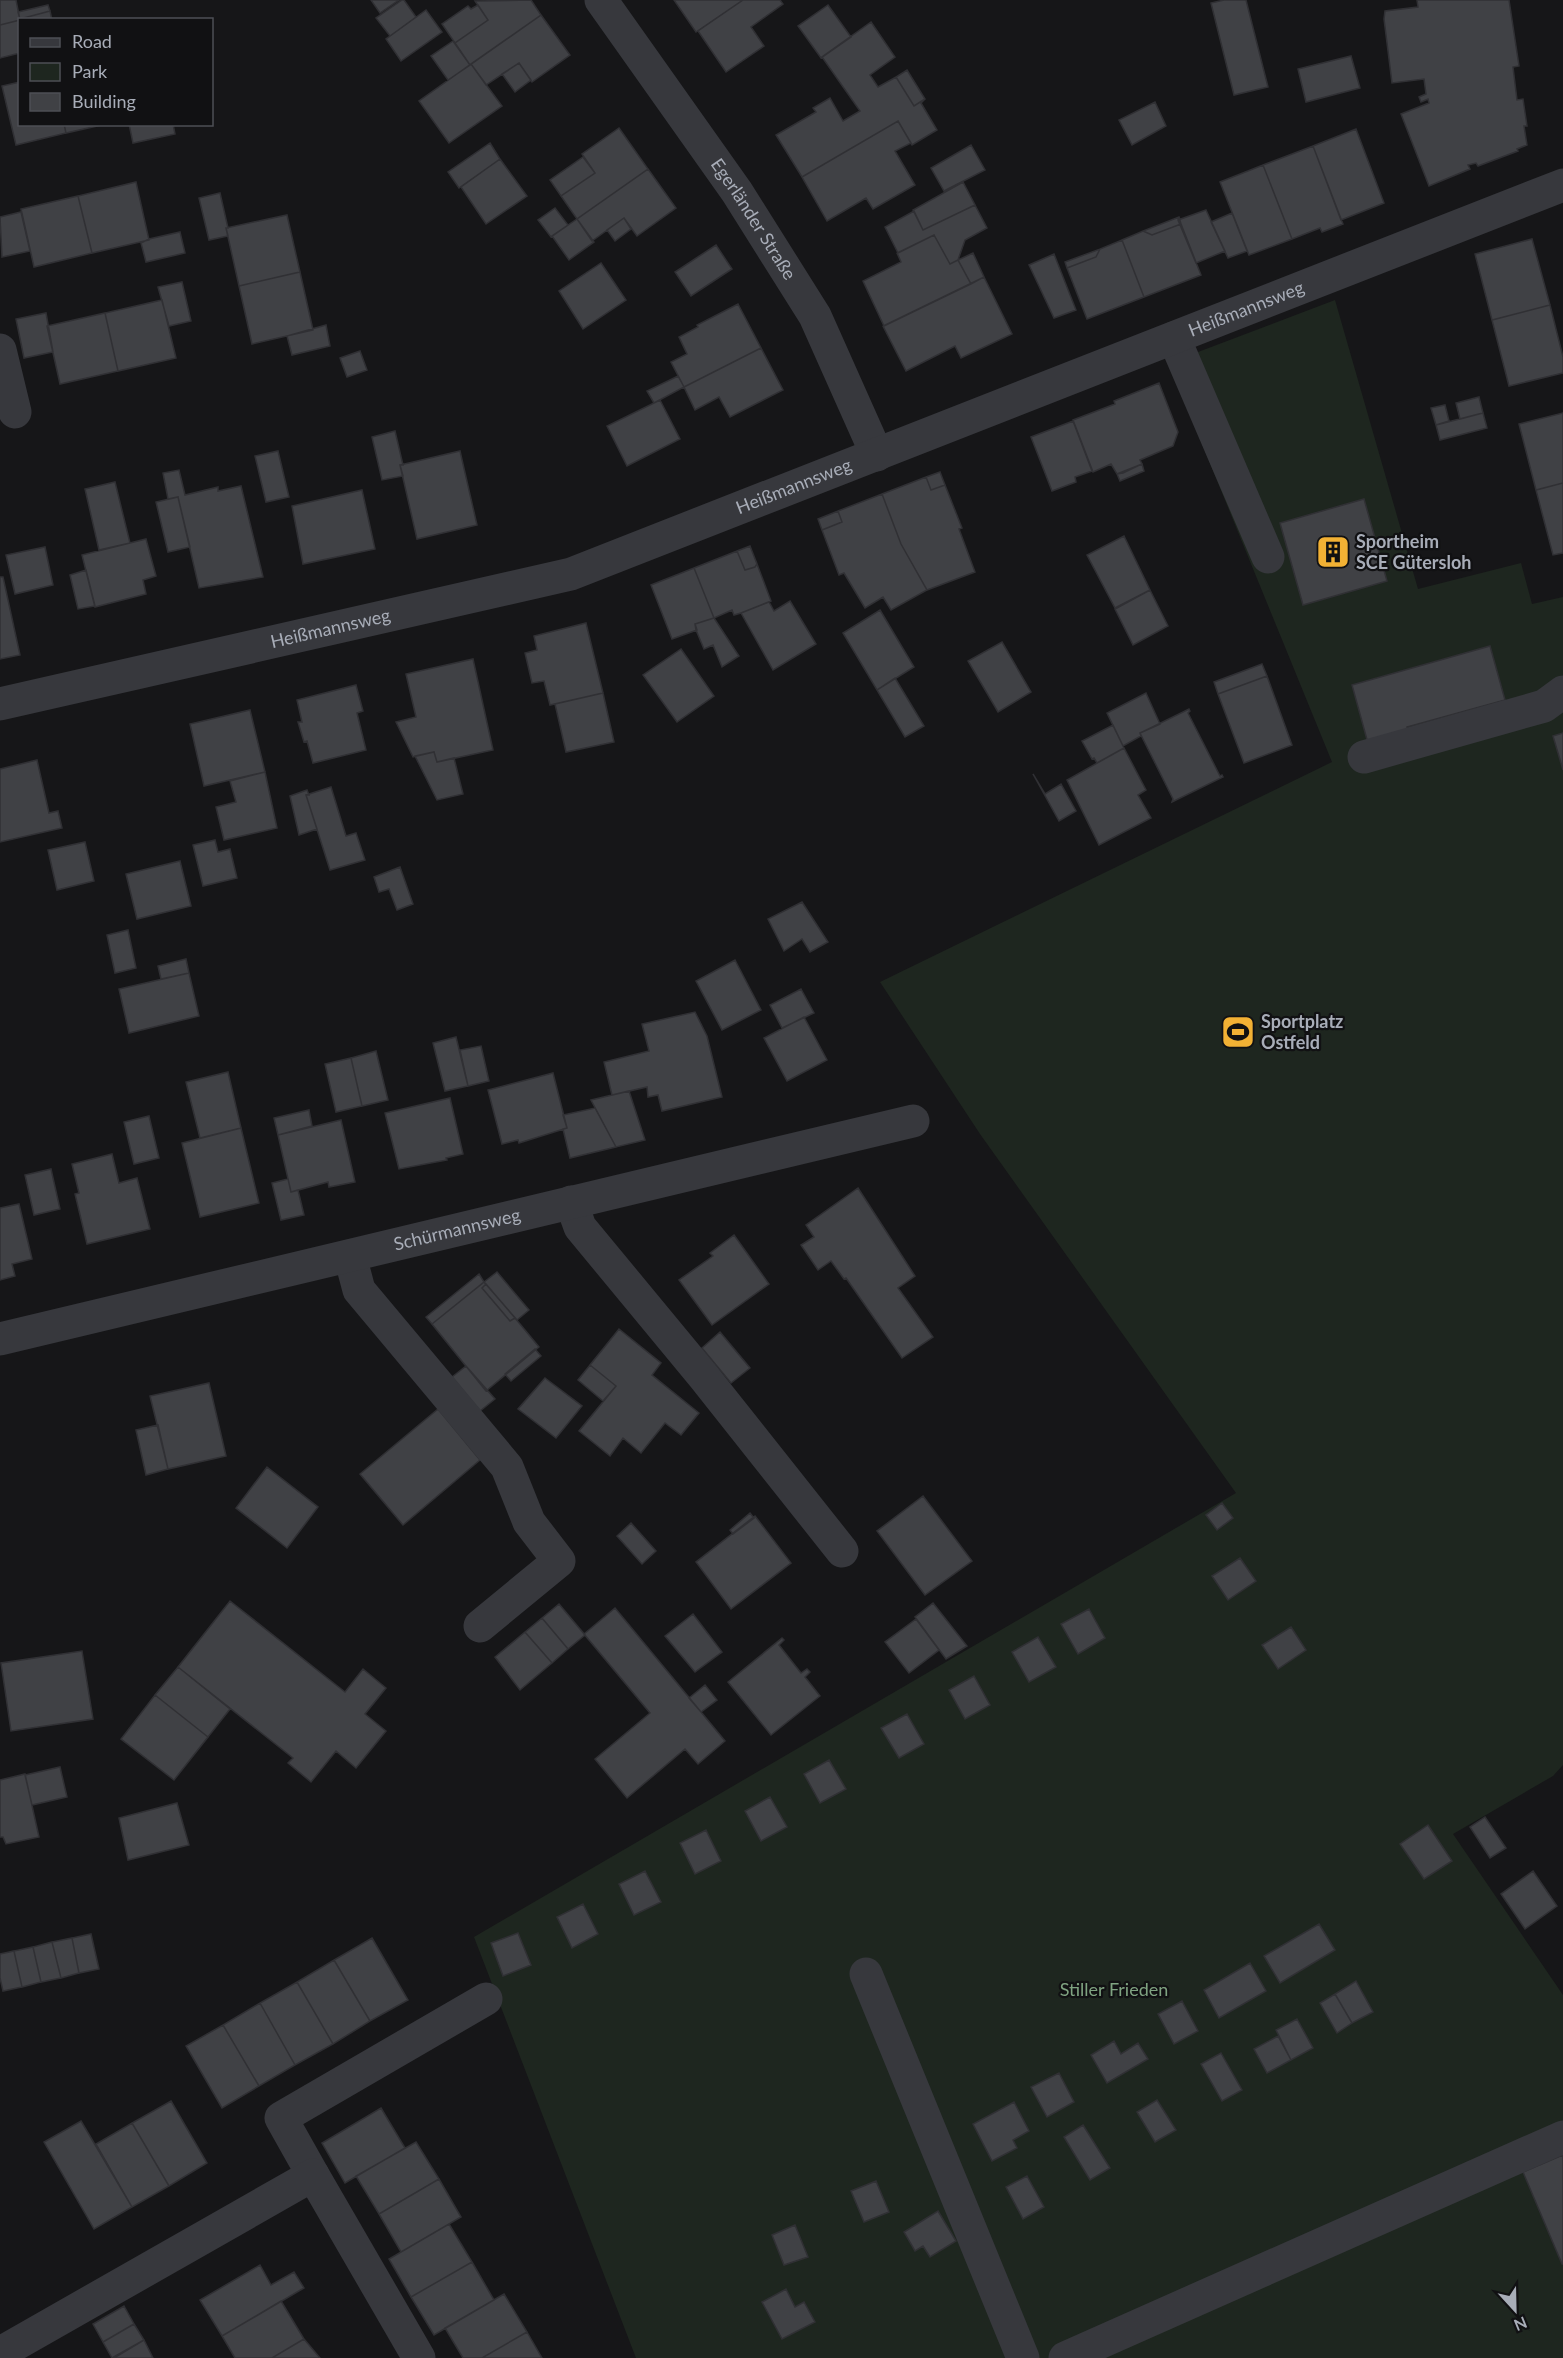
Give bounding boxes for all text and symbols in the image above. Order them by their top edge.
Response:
legend [18,18,213,126]
text: Road [72,30,112,52]
text: Park [72,60,108,82]
text: Building [72,90,136,112]
street label: Egerländer Straße [707,154,801,284]
street label: Heißmannsweg [1185,276,1307,341]
street label: Heißmannsweg [733,453,854,518]
place label: Sportheim SCE Gütersloh [1356,530,1471,573]
building icon: Sportheim SCE Gütersloh [1315,534,1351,570]
street label: Heißmannsweg [268,603,392,652]
place label: Sportplatz Ostfeld [1261,1010,1343,1053]
sports icon: Sportplatz Ostfeld [1220,1014,1256,1050]
street label: Schürmannsweg [391,1203,522,1255]
park label: Stiller Frieden [1060,1978,1168,2000]
north arrow [1485,2280,1545,2340]
text: N [1512,2313,1530,2335]

